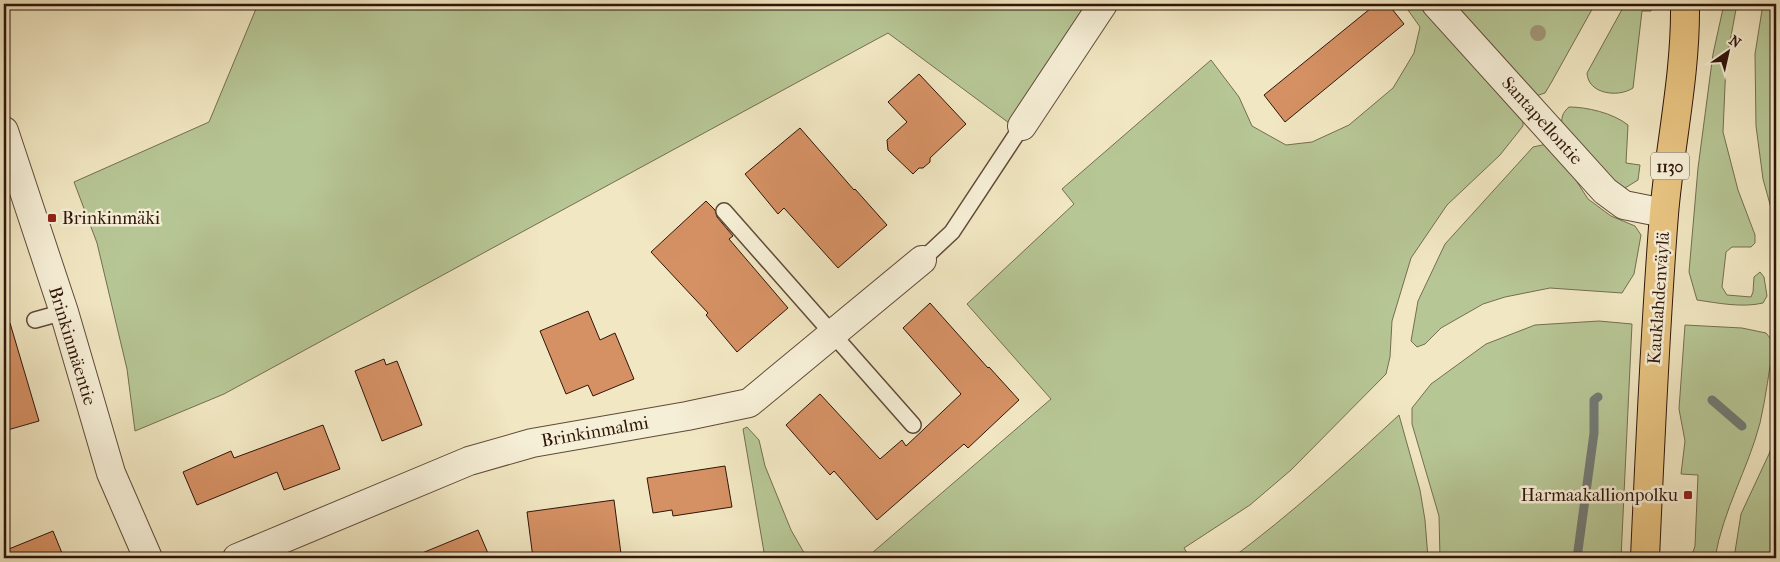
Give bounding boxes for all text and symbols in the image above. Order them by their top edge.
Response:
north arrow [1702,28,1752,78]
text: N [1726,32,1744,52]
street label: Santapellontie [1497,73,1587,169]
road number: 1130 [1651,153,1689,180]
place label: Brinkinmäki [62,208,161,229]
marker: Brinkinmäki [46,212,58,224]
street label: Kauklahdenväylä [1644,230,1674,365]
street label: Brinkinmäentie [44,284,100,408]
street label: Brinkinmalmi [540,412,651,452]
place label: Harmaakallionpolku [1521,485,1678,506]
marker: Harmaakallionpolku [1682,489,1694,501]

